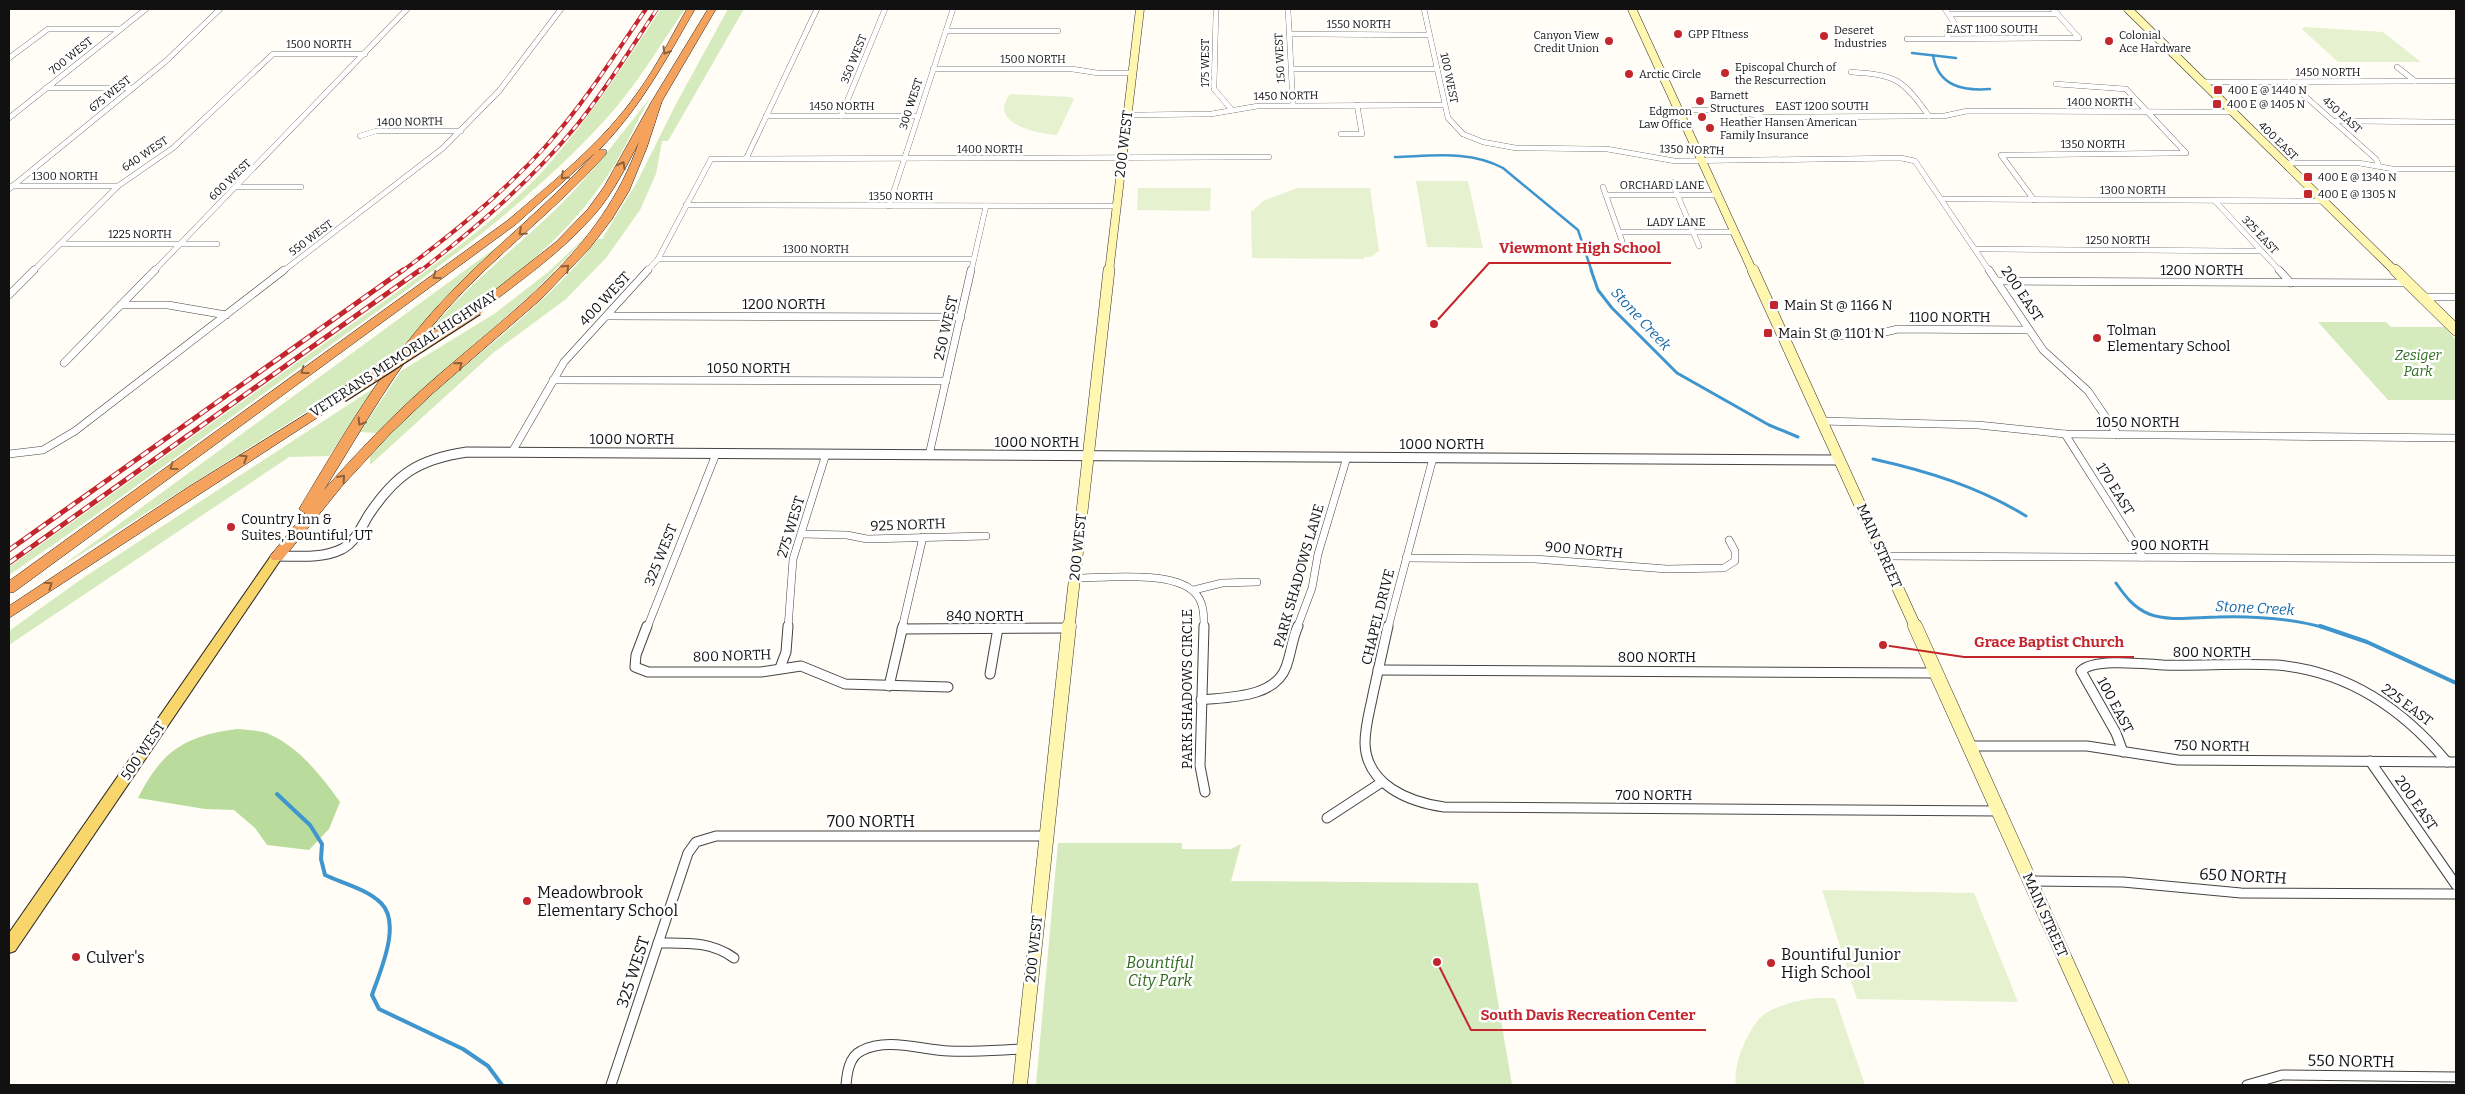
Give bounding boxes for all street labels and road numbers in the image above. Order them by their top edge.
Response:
street label: 1550 NORTH [1327,18,1391,31]
street label: EAST 1100 SOUTH [1946,23,2038,36]
street label: 350 WEST [838,32,870,85]
street label: 150 WEST [1272,32,1288,83]
street label: 700 WEST [47,34,96,77]
street label: 1500 NORTH [286,38,352,51]
street label: 175 WEST [1199,38,1212,87]
street label: 100 WEST [1437,52,1461,105]
street label: 1500 NORTH [1000,53,1066,66]
street label: 1450 NORTH [2296,66,2361,79]
street label: 675 WEST [86,73,134,115]
street label: 300 WEST [897,76,926,131]
street label: 1450 NORTH [1253,89,1319,103]
street label: 450 EAST [2320,94,2365,136]
street label: 1400 NORTH [2067,96,2133,109]
street label: 1450 NORTH [810,100,875,113]
street label: EAST 1200 SOUTH [1775,100,1869,113]
street label: 200 WEST [1111,110,1137,178]
street label: 1400 NORTH [377,115,443,129]
street label: 400 EAST [2256,119,2301,163]
street label: 640 WEST [120,134,171,174]
street label: 1350 NORTH [2061,138,2126,151]
street label: 1350 NORTH [1659,142,1725,158]
street label: 1400 NORTH [957,143,1023,156]
street label: 600 WEST [206,156,254,203]
street label: 1300 NORTH [32,170,98,183]
street label: ORCHARD LANE [1620,179,1704,192]
street label: 1300 NORTH [2100,184,2166,197]
street label: 1350 NORTH [869,190,934,203]
street label: 325 EAST [2239,213,2281,257]
street label: LADY LANE [1646,216,1706,229]
street label: 550 WEST [287,217,336,259]
street label: 1225 NORTH [108,228,172,241]
street label: 1250 NORTH [2086,234,2150,247]
street label: 1300 NORTH [783,243,849,256]
street label: 1200 NORTH [2160,262,2244,279]
street label: 200 EAST [1997,263,2047,325]
street label: 400 WEST [576,268,634,330]
street label: VETERANS MEMORIAL HIGHWAY [307,287,501,421]
street label: 250 WEST [930,294,962,362]
street label: 1200 NORTH [742,296,826,313]
street label: 1100 NORTH [1909,309,1991,326]
street label: 1050 NORTH [707,360,791,377]
street label: 1050 NORTH [2096,414,2180,431]
street label: 1000 NORTH [590,431,674,448]
street label: 1000 NORTH [995,434,1079,451]
street label: 1000 NORTH [1400,436,1484,453]
street label: 170 EAST [2092,460,2138,518]
street label: 275 WEST [774,494,808,560]
street label: MAIN STREET [1853,501,1905,591]
street label: PARK SHADOWS LANE [1270,502,1328,650]
street label: 200 WEST [1066,513,1090,581]
street label: 925 NORTH [870,515,946,535]
street label: 325 WEST [641,522,681,588]
street label: 900 NORTH [2131,537,2209,554]
street label: 900 NORTH [1544,538,1624,562]
street label: CHAPEL DRIVE [1358,567,1398,667]
street label: 840 NORTH [946,608,1024,625]
street label: PARK SHADOWS CIRCLE [1179,609,1196,769]
street label: 800 NORTH [2173,644,2251,661]
street label: 800 NORTH [692,646,772,666]
street label: 800 NORTH [1618,649,1696,666]
street label: 100 EAST [2093,674,2137,736]
street label: 225 EAST [2378,680,2436,730]
street label: 500 WEST [117,718,169,784]
street label: 750 NORTH [2174,737,2250,755]
street label: 200 EAST [2391,773,2441,833]
street label: 700 NORTH [1616,787,1692,804]
street label: 700 NORTH [827,812,915,831]
street label: 650 NORTH [2199,864,2287,888]
street label: MAIN STREET [2019,870,2071,960]
street label: 200 WEST [1022,915,1046,983]
street label: 325 WEST [613,934,653,1010]
street label: 550 NORTH [2307,1051,2395,1071]

